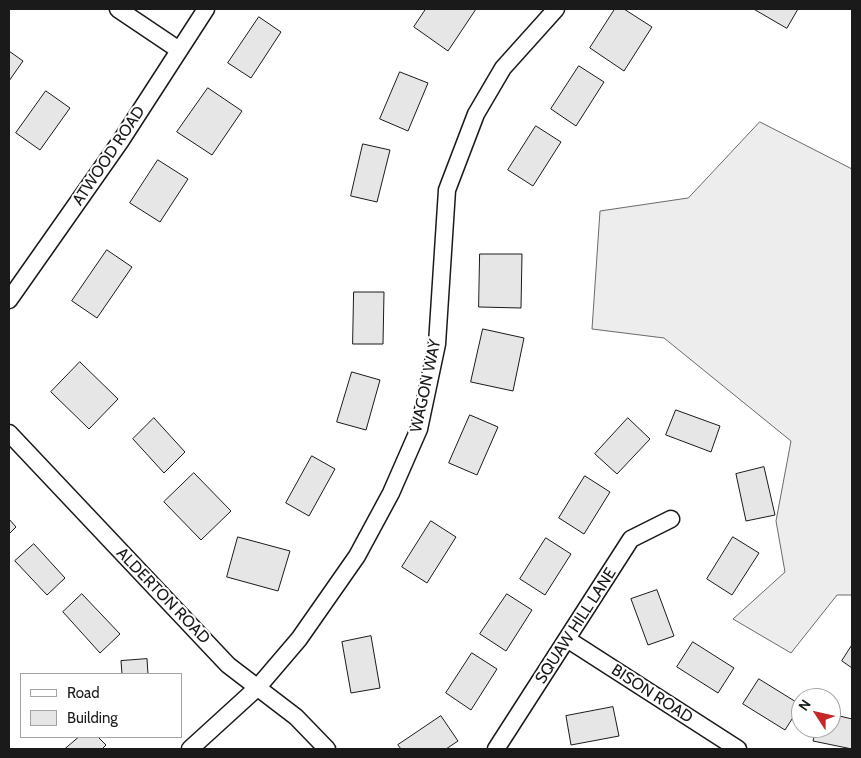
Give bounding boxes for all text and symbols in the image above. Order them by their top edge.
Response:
street label: ATWOOD ROAD [69,103,149,209]
street label: WAGON WAY [407,338,445,434]
street label: ALDERTON ROAD [112,544,214,648]
street label: SQUAW HILL LANE [531,565,621,687]
street label: BISON ROAD [608,661,696,727]
legend [20,673,182,738]
text: Road [67,684,100,702]
north arrow [791,688,841,738]
text: N [794,696,815,714]
text: Building [67,709,118,727]

